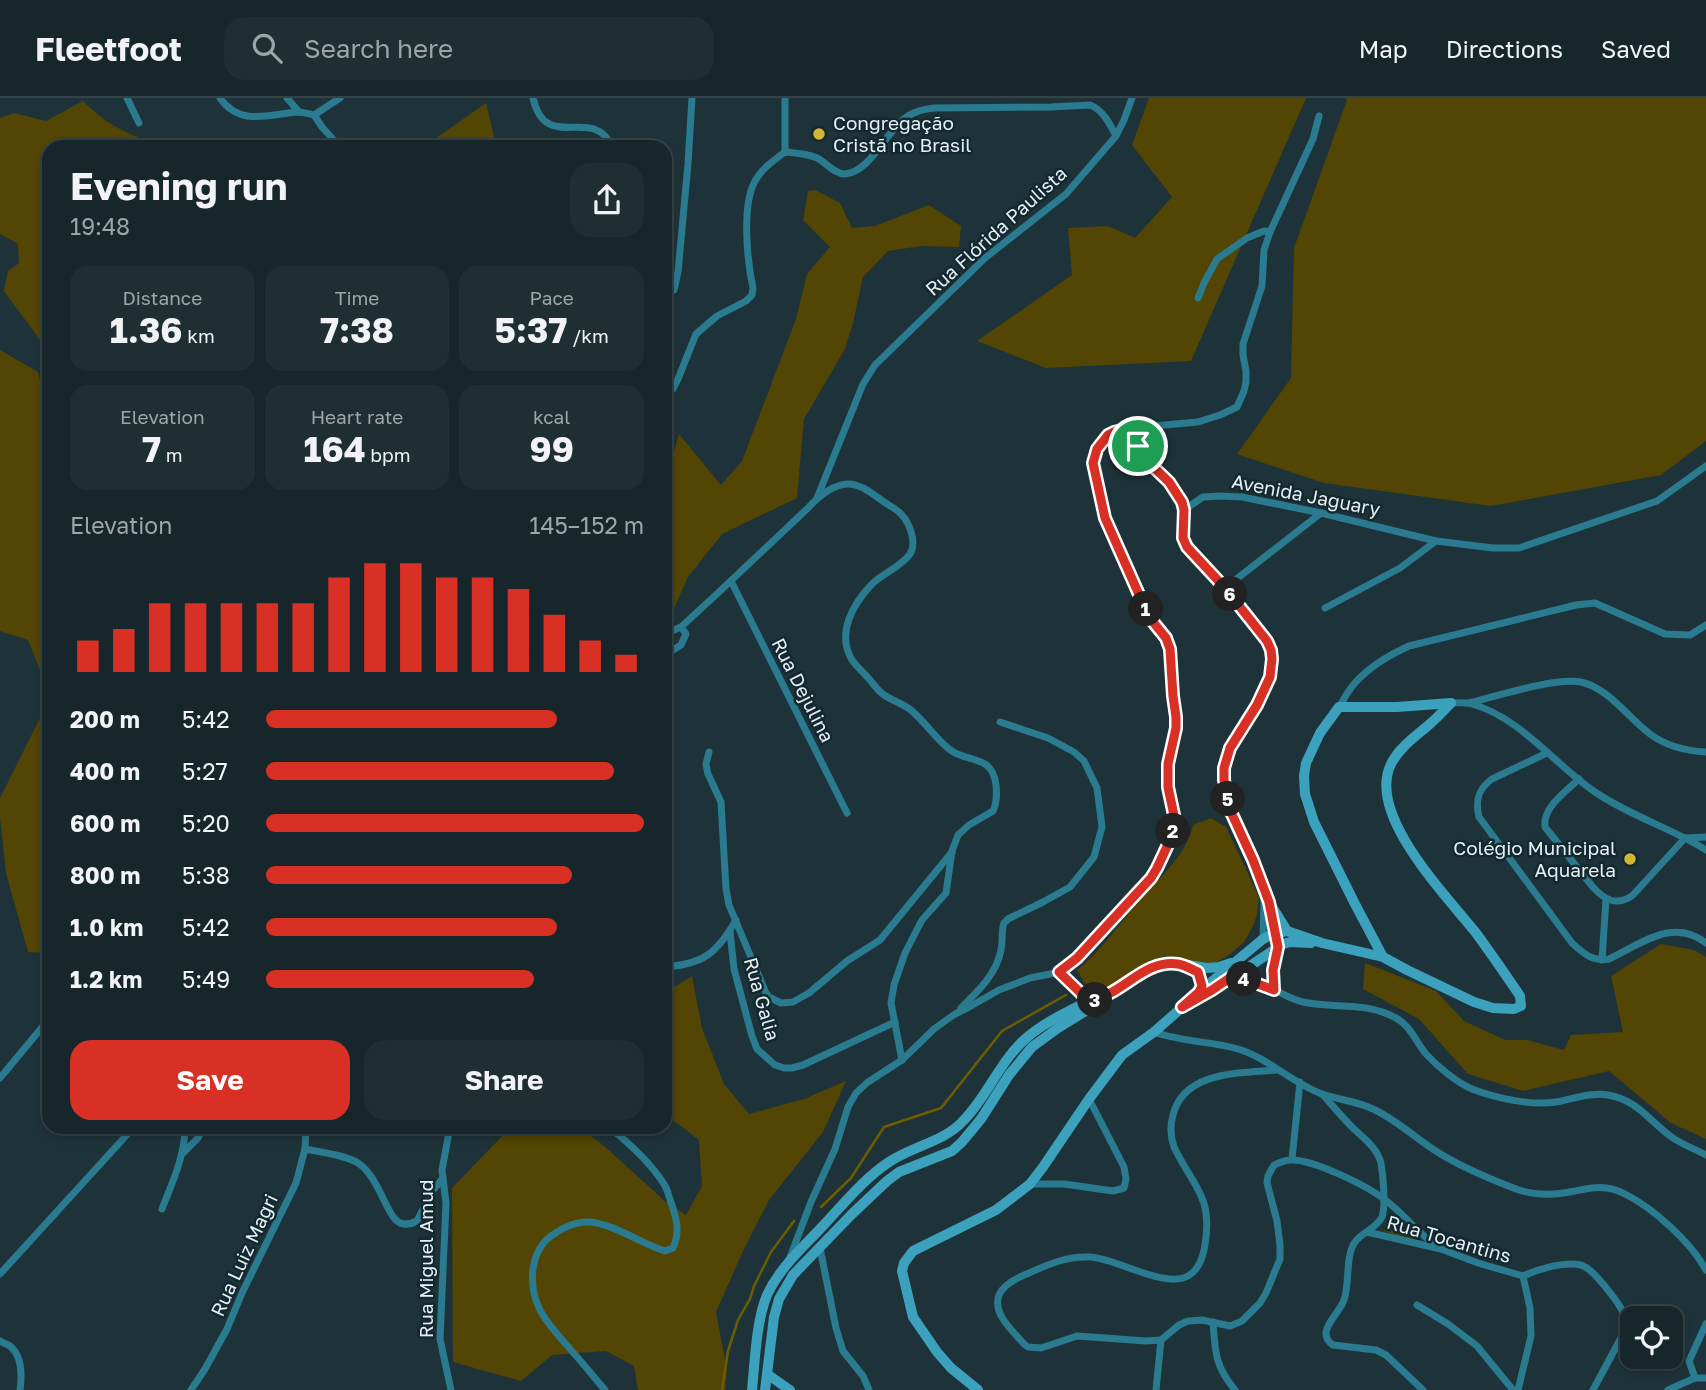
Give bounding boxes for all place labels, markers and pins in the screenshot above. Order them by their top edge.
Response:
place label: Congregação Cristã no Brasil [833,111,971,156]
marker: Congregação Cristã no Brasil [811,126,827,142]
pin [1108,416,1168,476]
pin: 6 [1212,576,1248,612]
pin: 1 [1128,592,1164,626]
pin: 5 [1210,782,1246,816]
pin: 2 [1156,814,1190,848]
place label: Colégio Municipal Aquarela [1453,836,1616,881]
marker: Colégio Municipal Aquarela [1622,851,1638,867]
pin: 4 [1226,962,1262,996]
pin: 3 [1078,982,1112,1018]

